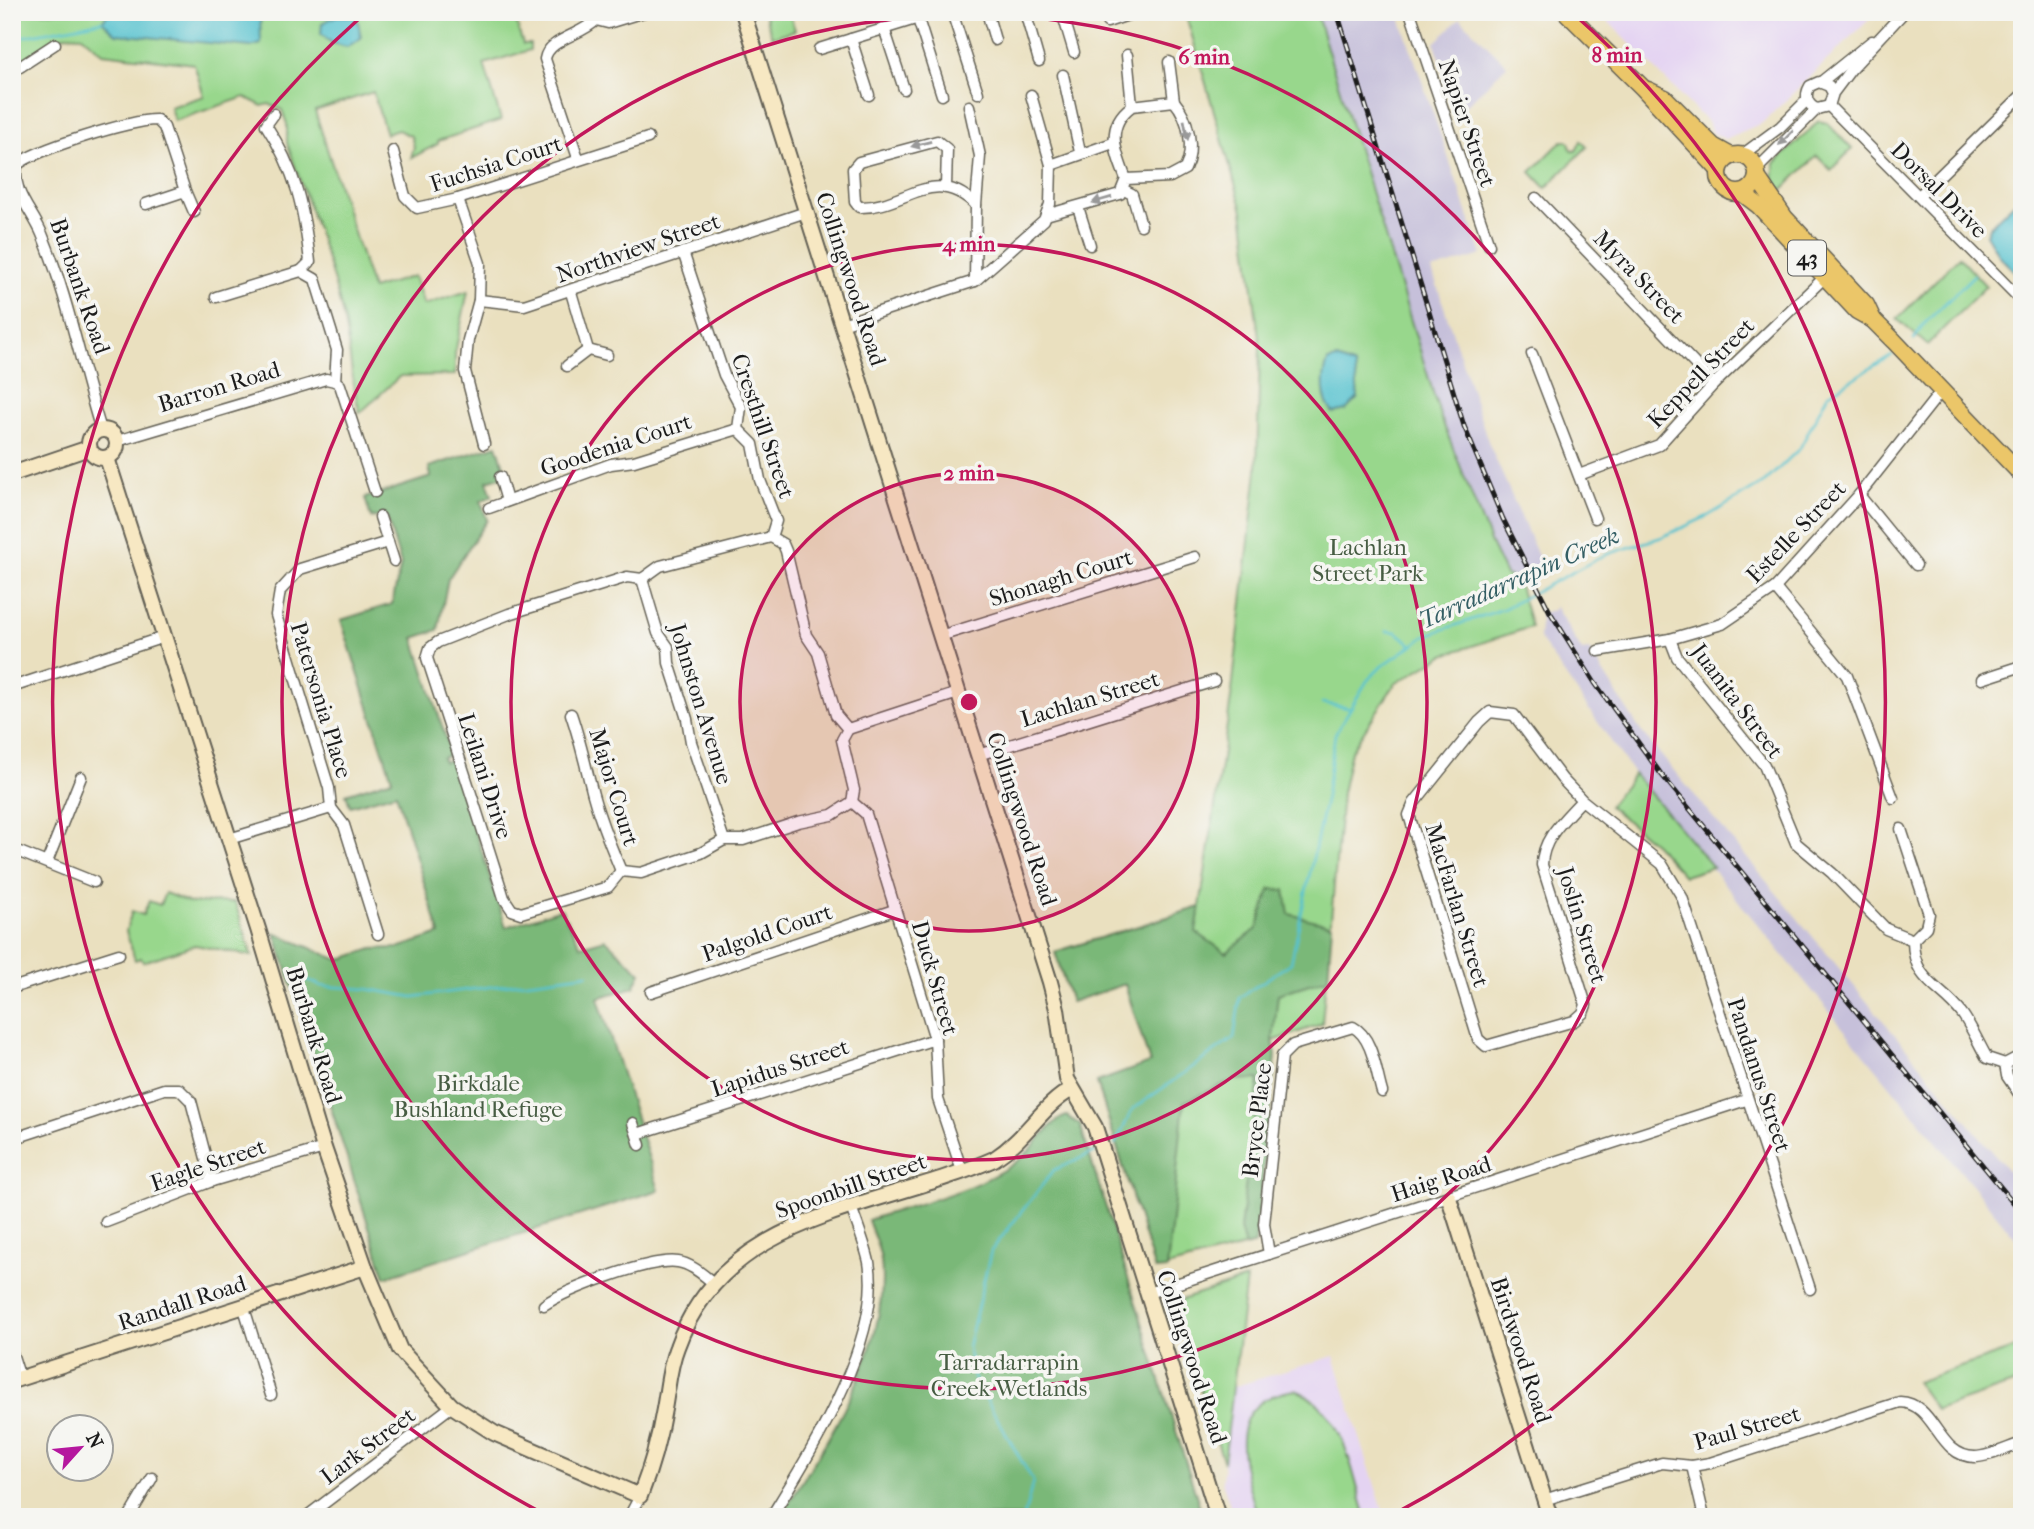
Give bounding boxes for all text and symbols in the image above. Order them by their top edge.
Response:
text: 8 min [1592,43,1643,67]
text: 6 min [1178,45,1231,69]
street label: Napier Street [1433,56,1501,190]
one-way arrow [1181,119,1192,141]
street label: Fuchsia Court [427,130,565,198]
one-way arrow [1778,130,1794,146]
street label: Dorsal Drive [1885,136,1993,244]
one-way arrow [910,139,931,149]
street label: Collingwood Road [810,189,892,370]
one-way arrow [1091,195,1112,205]
street label: Northview Street [553,207,723,289]
street label: Burbank Road [44,215,116,358]
street label: Myra Street [1588,225,1690,329]
text: 4 min [942,232,996,257]
road number: 43 [1788,240,1826,276]
street label: Keppell Street [1642,312,1760,434]
street label: Cresthill Street [726,350,800,502]
street label: Barron Road [155,356,284,418]
street label: Goodenia Court [537,408,695,482]
text: 2 min [943,461,995,485]
street label: Estelle Street [1741,475,1851,589]
water label: Tarradarrapin Creek [1414,521,1624,635]
park label: Lachlan Street Park [1312,534,1425,587]
street label: Shonagh Court [986,543,1136,613]
street label: Johnston Avenue [663,618,738,788]
street label: Patersonia Place [284,619,358,781]
street label: Juanita Street [1684,637,1789,764]
street label: Lachlan Street [1017,665,1163,733]
centre of rings [957,690,981,714]
street label: Leilani Drive [452,710,518,842]
street label: Major Court [583,725,645,849]
street label: Collingwood Road [981,729,1063,910]
street label: MacFarlan Street [1419,820,1495,990]
street label: Joslin Street [1551,862,1613,987]
street label: Palgold Court [698,898,836,968]
street label: Duck Street [906,918,964,1038]
street label: Burbank Road [280,963,348,1107]
street label: Pandanus Street [1721,994,1797,1156]
street label: Lapidus Street [708,1033,852,1103]
street label: Bryce Place [1237,1061,1277,1179]
park label: Birkdale Bushland Refuge [393,1070,563,1123]
street label: Eagle Street [147,1133,269,1197]
street label: Spoonbill Street [772,1148,930,1224]
street label: Haig Road [1387,1150,1495,1208]
street label: Collingwood Road [1151,1267,1233,1448]
street label: Randall Road [115,1269,250,1336]
street label: Birdwood Road [1485,1273,1558,1427]
park label: Tarradarrapin Creek Wetlands [931,1349,1087,1402]
street label: Paul Street [1691,1400,1803,1456]
street label: Lark Street [315,1402,421,1490]
north arrow [46,1414,116,1484]
text: N [81,1429,108,1453]

